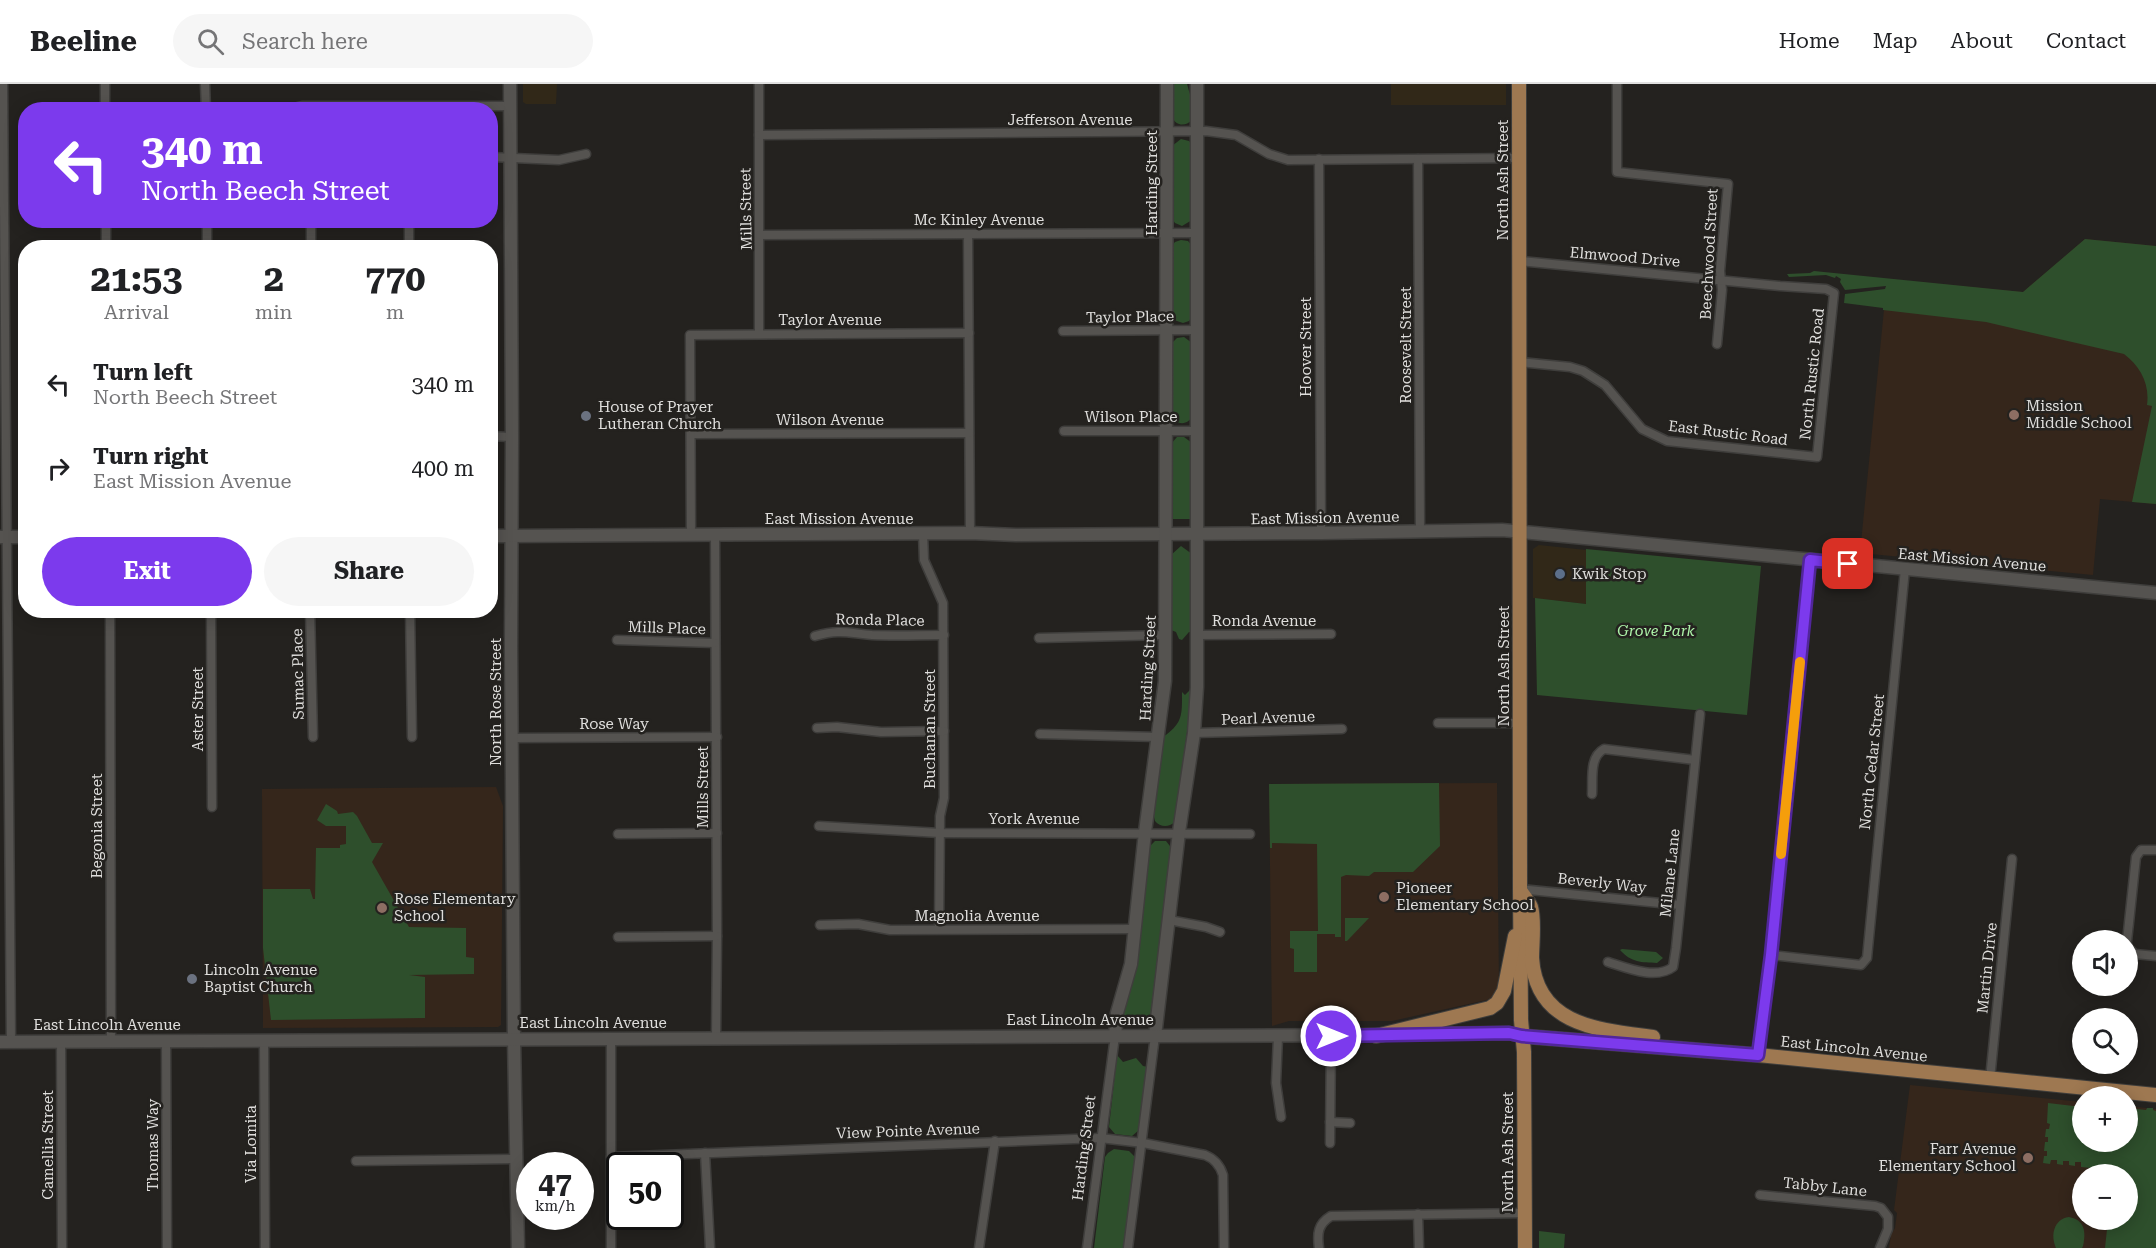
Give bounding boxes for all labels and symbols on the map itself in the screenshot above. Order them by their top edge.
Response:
street label: Jefferson Avenue [1007,111,1133,129]
street label: North Ash Street [1494,119,1512,240]
street label: Harding Street [1143,130,1161,236]
street label: Mills Street [736,167,756,250]
street label: Beechwood Street [1697,187,1721,320]
street label: Mc Kinley Avenue [914,211,1044,229]
street label: Elmwood Drive [1569,243,1681,271]
street label: Roosevelt Street [1397,286,1415,404]
street label: Hoover Street [1297,297,1315,397]
street label: Taylor Place [1086,307,1174,327]
street label: North Rustic Road [1796,307,1828,441]
street label: Taylor Avenue [778,311,882,329]
place label: Mission Middle School [2026,397,2132,432]
place label: House of Prayer Lutheran Church [598,398,722,433]
street label: Wilson Place [1084,408,1178,426]
marker: Mission Middle School [2007,408,2021,422]
marker: House of Prayer Lutheran Church [579,409,593,423]
street label: Wilson Avenue [776,411,884,429]
street label: East Rustic Road [1667,417,1789,449]
street label: East Mission Avenue [1250,508,1400,528]
street label: East Mission Avenue [765,510,913,528]
pin [1822,538,1873,589]
street label: East Mission Avenue [1897,545,2047,575]
place label: Kwik Stop [1572,565,1647,583]
marker: Kwik Stop [1553,567,1567,581]
street label: North Ash Street [1495,605,1513,726]
street label: Ronda Place [835,610,925,630]
street label: Ronda Avenue [1212,612,1316,630]
street label: Harding Street [1136,614,1160,721]
street label: Mills Place [628,618,706,638]
park label: Grove Park [1617,622,1696,640]
street label: Sumac Place [288,628,308,720]
street label: North Rose Street [487,638,505,766]
street label: Aster Street [189,666,207,751]
street label: Buchanan Street [921,669,939,789]
street label: North Cedar Street [1856,693,1888,831]
street label: Pearl Avenue [1221,707,1315,729]
street label: Rose Way [579,715,649,733]
street label: Mills Street [694,745,712,828]
street label: Begonia Street [88,773,106,879]
street label: York Avenue [988,810,1080,828]
street label: Milane Lane [1656,828,1684,918]
street label: Beverly Way [1557,869,1648,897]
place label: Pioneer Elementary School [1396,879,1534,914]
place label: Rose Elementary School [394,890,516,925]
marker: Pioneer Elementary School [1377,890,1391,904]
marker: Rose Elementary School [375,901,389,915]
street label: Magnolia Avenue [915,907,1039,925]
street label: Martin Drive [1973,921,2001,1015]
place label: Lincoln Avenue Baptist Church [204,961,317,996]
marker: Lincoln Avenue Baptist Church [185,972,199,986]
position arrow [1299,1004,1363,1068]
street label: East Lincoln Avenue [1006,1011,1154,1029]
street label: East Lincoln Avenue [519,1014,667,1032]
street label: East Lincoln Avenue [33,1016,181,1034]
street label: East Lincoln Avenue [1780,1032,1928,1066]
street label: Camellia Street [39,1090,57,1200]
street label: North Ash Street [1499,1091,1517,1212]
street label: Harding Street [1069,1094,1099,1202]
street label: Thomas Way [144,1098,162,1191]
street label: Via Lomita [242,1105,260,1183]
street label: View Pointe Avenue [836,1119,980,1143]
place label: Farr Avenue Elementary School [1878,1140,2016,1175]
marker: Farr Avenue Elementary School [2021,1151,2035,1165]
speed limit sign: 50 [606,1152,684,1230]
street label: Tabby Lane [1782,1174,1868,1200]

